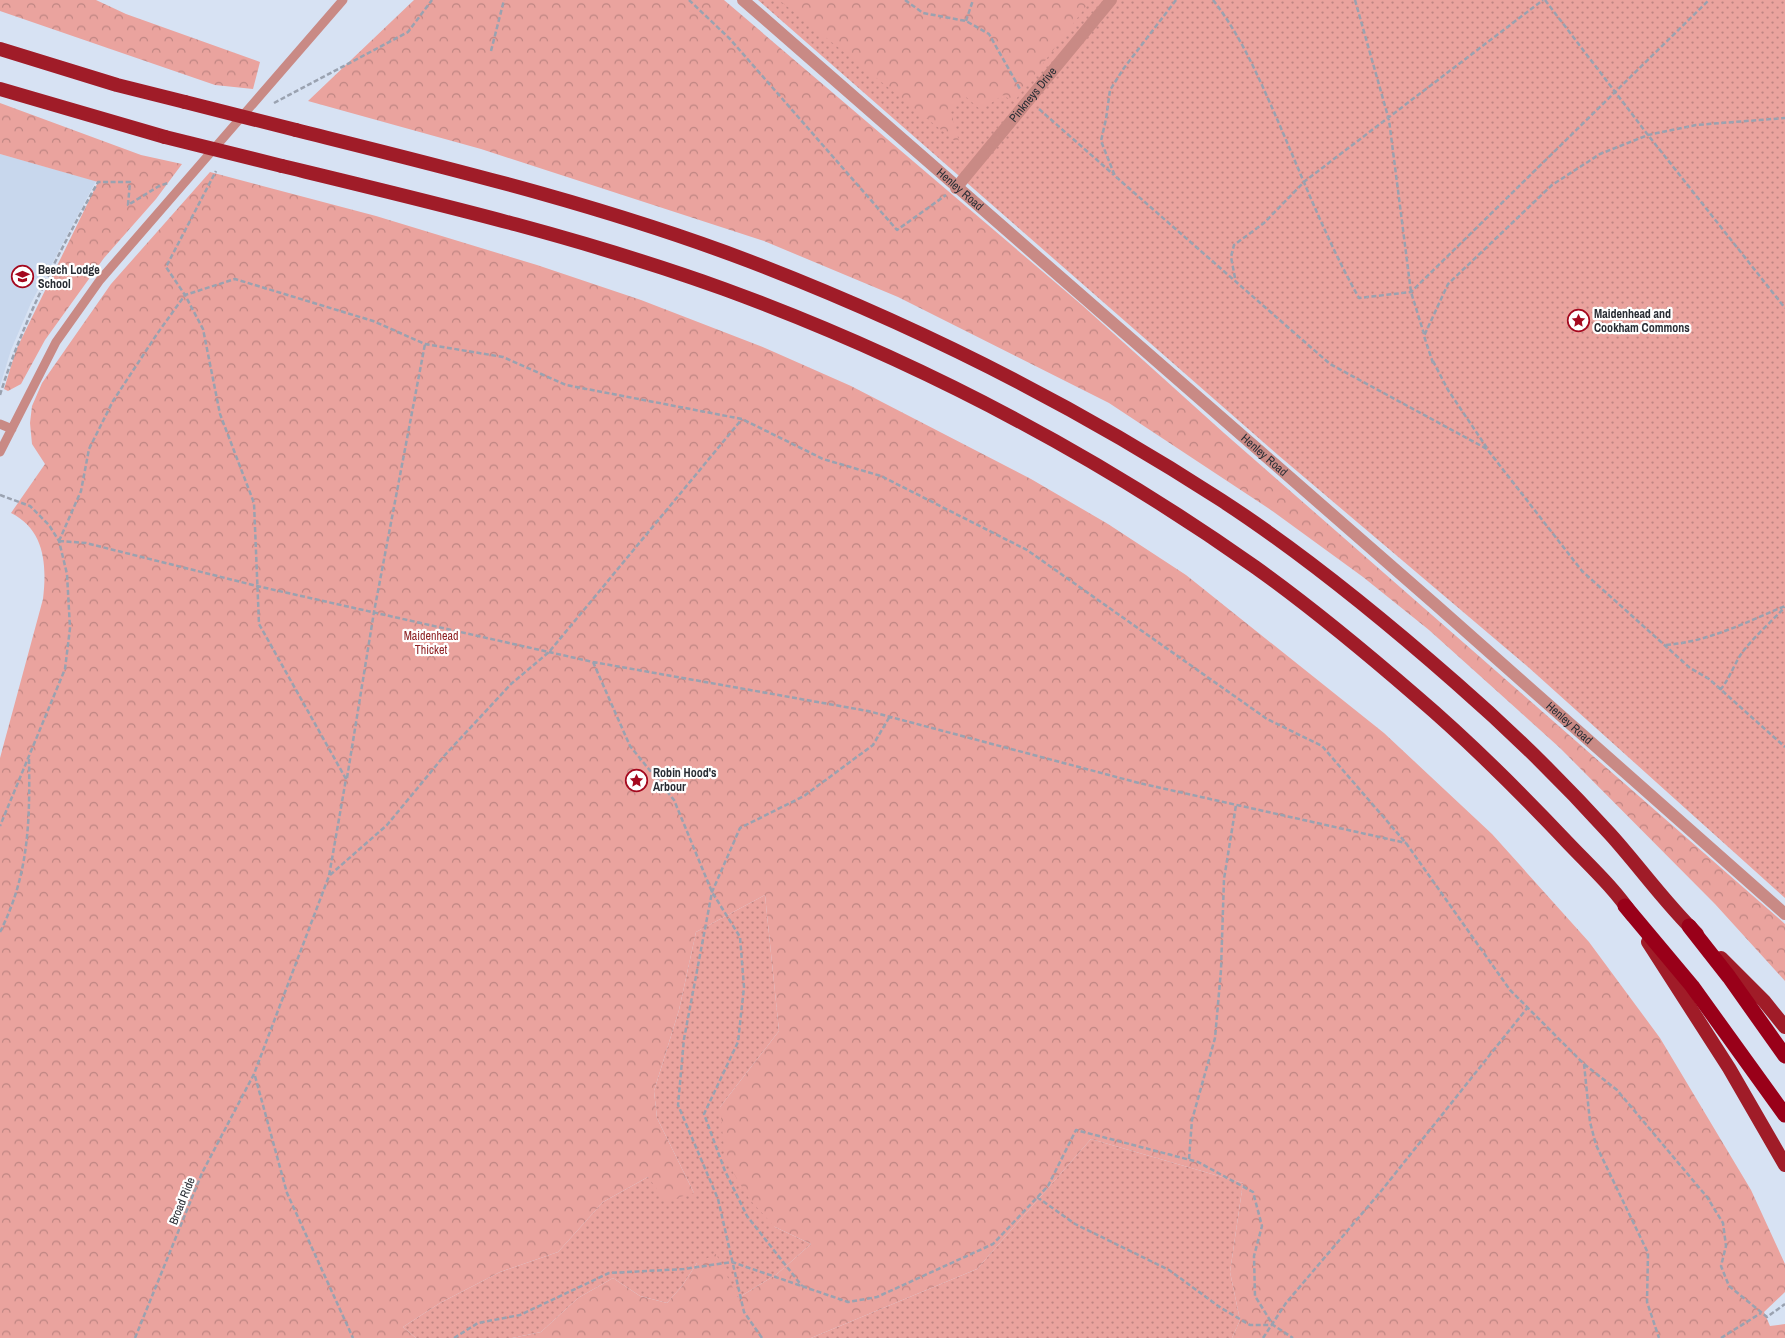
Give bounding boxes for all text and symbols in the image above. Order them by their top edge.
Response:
street label: Pinkneys Drive [1006,64,1060,126]
street label: Henley Road [933,165,987,214]
place label: Beech Lodge School [38,262,100,292]
school or university icon: Beech Lodge School [10,265,34,289]
place label: Maidenhead and Cookham Commons [1594,306,1690,336]
place icon: Maidenhead and Cookham Commons [1566,309,1590,333]
street label: Henley Road [1238,430,1291,480]
park label: Maidenhead Thicket [404,628,458,658]
street label: Henley Road [1543,698,1596,748]
place label: Robin Hood's Arbour [653,765,717,795]
place icon: Robin Hood's Arbour [625,768,649,792]
street label: Broad Ride [165,1175,199,1227]

